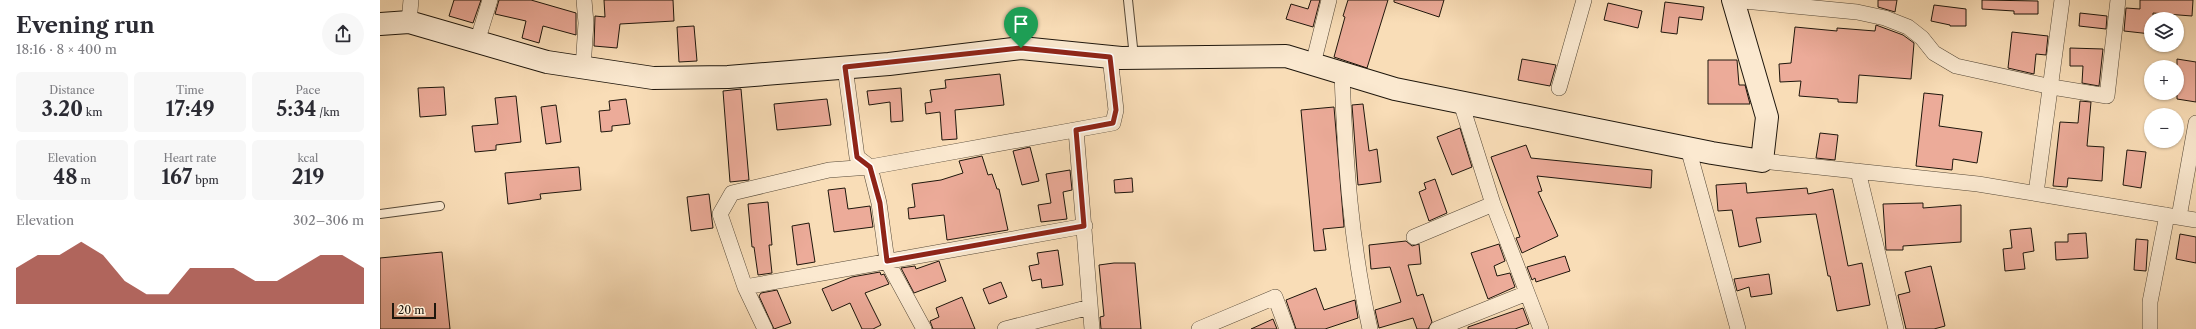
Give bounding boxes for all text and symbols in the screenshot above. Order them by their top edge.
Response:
pin [1004,7.0,1038,48]
text: Evening run [16,12,155,39]
map controls [2144,12,2184,148]
button: layers [2144,12,2184,52]
button: share [322,13,364,55]
icon: arrive [1010,13,1032,35]
text: 18:16 · 8 × 400 m [16,41,117,57]
button: + [2144,60,2184,100]
text: Distance [49,83,95,97]
text: Time [176,83,204,97]
text: Pace [296,83,320,97]
text: 3.20 [42,97,83,121]
text: 17:49 [165,97,215,121]
text: 5:34 [276,97,316,121]
text: km [83,105,102,119]
text: /km [316,105,340,119]
button: − [2144,108,2184,148]
text: Elevation [47,151,97,165]
text: Heart rate [163,151,217,165]
text: kcal [298,151,318,165]
text: 48 [53,165,77,189]
text: 167 [161,165,192,189]
text: 219 [292,165,324,189]
text: m [77,173,91,187]
text: bpm [192,173,219,187]
text: Elevation [16,212,74,228]
text: 302–306 m [293,212,364,228]
scale bar [392,301,436,320]
text: 20 m [398,303,424,317]

